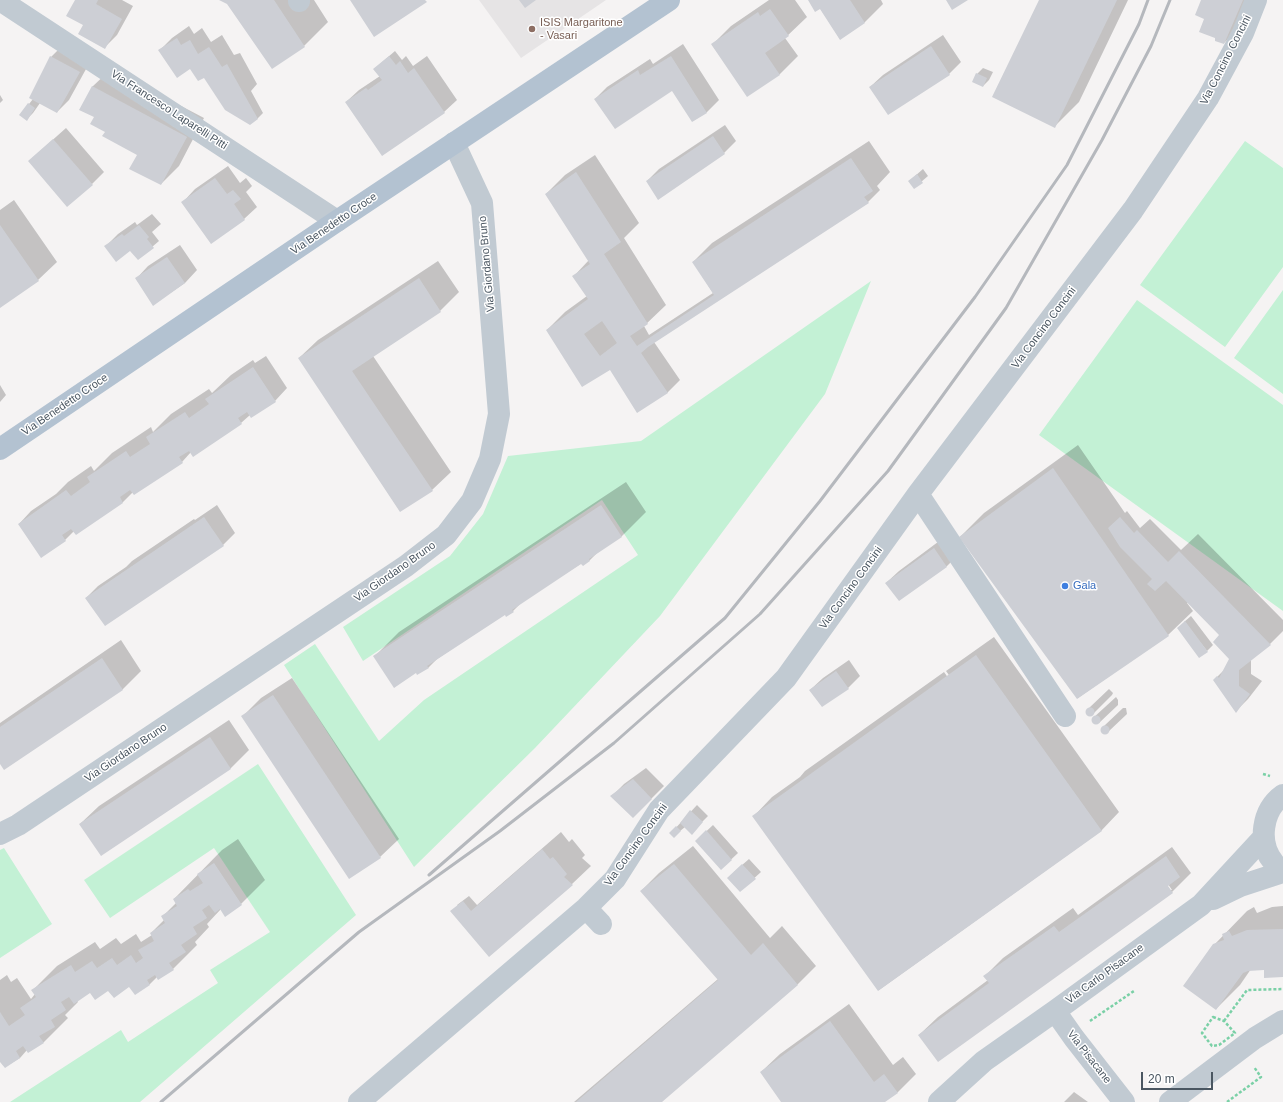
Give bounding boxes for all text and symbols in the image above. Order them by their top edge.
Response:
street label: Via Concino Concini [1198,13,1254,107]
place label: ISIS Margaritone - Vasari [540,16,623,42]
marker: ISIS Margaritone - Vasari [527,24,537,34]
street label: Via Francesco Laparelli Pitti [108,67,230,153]
street label: Via Benedetto Croce [288,190,380,258]
street label: Via Giordano Bruno [476,215,498,313]
street label: Via Concino Concini [1009,285,1079,371]
street label: Via Benedetto Croce [19,371,111,439]
street label: Via Giordano Bruno [352,539,438,605]
street label: Via Concino Concini [817,544,885,632]
place label: Gala [1073,579,1096,593]
marker: Gala [1060,581,1070,591]
street label: Via Giordano Bruno [82,721,170,785]
street label: Via Concino Concini [602,801,670,889]
street label: Via Carlo Pisacane [1063,941,1147,1007]
street label: Via Pisacane [1064,1028,1114,1086]
scale bar [1143,1064,1215,1090]
text: 20 m [1148,1072,1175,1086]

